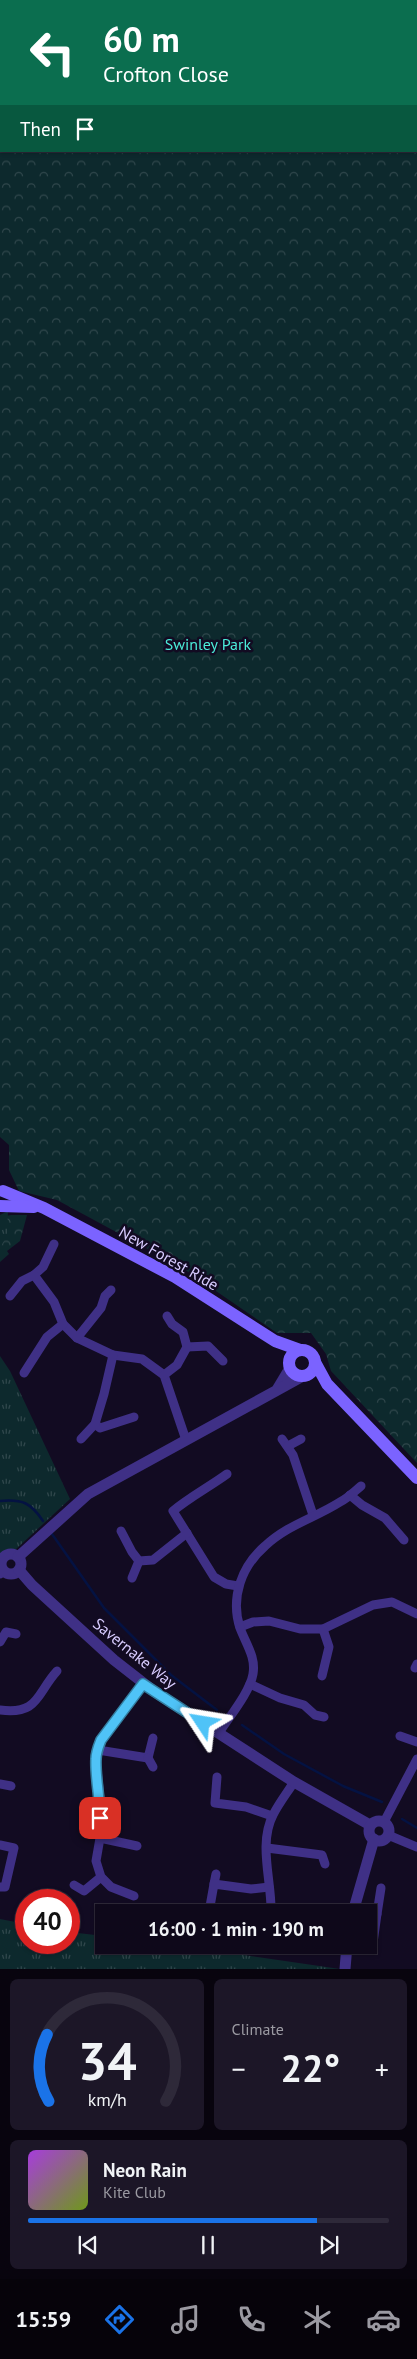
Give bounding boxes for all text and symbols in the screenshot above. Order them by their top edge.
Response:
text: 60 m [103,16,180,62]
icon: left [20,20,85,85]
text: Crofton Close [103,60,229,88]
icon: arrive [71,115,99,143]
text: Then [20,117,61,141]
park label: Swinley Park [165,634,251,654]
street label: New Forest Ride [116,1221,222,1295]
street label: Savernake Way [89,1613,181,1693]
position arrow [176,1696,228,1748]
pin [79,1797,121,1839]
icon: arrive [86,1804,114,1832]
speed limit sign: 40 [15,1889,80,1954]
text: 16:00 · 1 min · 190 m [148,1917,324,1941]
text: Climate [232,2019,284,2039]
text: 34 [77,2027,136,2094]
text: 22° [280,2043,340,2092]
text: − [232,2050,246,2087]
text: + [375,2050,389,2087]
text: km/h [87,2088,126,2111]
text: Neon Rain [103,2158,187,2182]
text: Kite Club [103,2182,166,2202]
icon: previous [74,2231,102,2259]
icon: pause [194,2231,222,2259]
icon: next [315,2231,343,2259]
icon: directions [102,2302,137,2337]
icon: music [168,2302,203,2337]
icon: phone [234,2302,269,2337]
icon: climate [300,2302,335,2337]
icon: car [366,2302,401,2337]
text: 15:59 [16,2305,71,2333]

